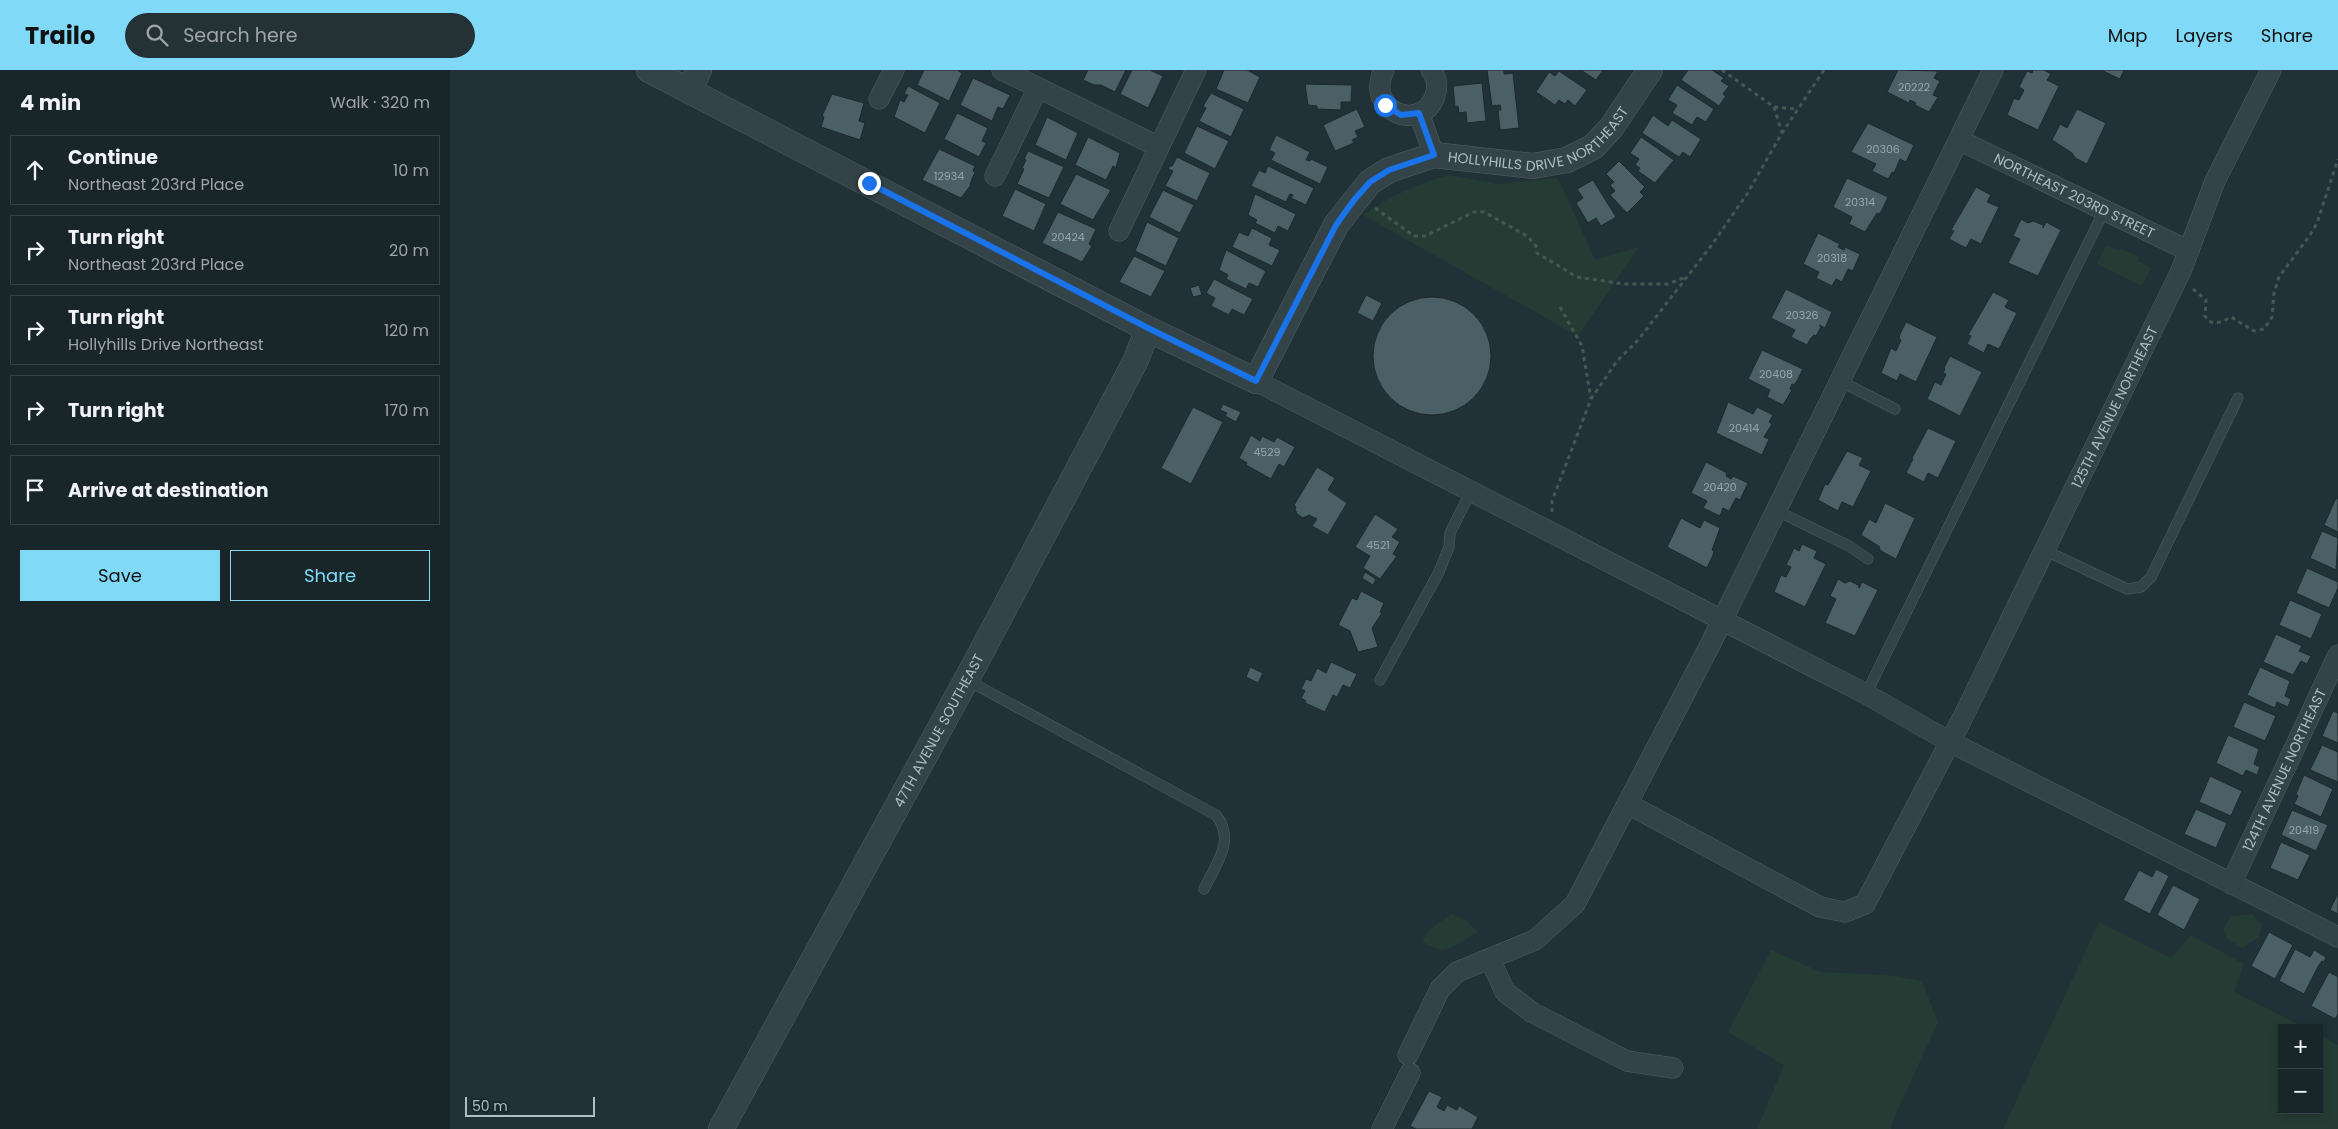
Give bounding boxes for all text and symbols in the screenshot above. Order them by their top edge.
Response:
search box [125,13,475,58]
text: Trailo [25,19,95,52]
icon: search [143,21,171,49]
text: Search here [183,22,298,49]
text: Map [2108,23,2148,48]
text: Layers [2176,23,2233,48]
text: Share [2261,23,2313,48]
house number: 20222 [1898,79,1930,95]
text: 4 min [20,88,81,117]
text: Walk · 320 m [330,91,430,114]
route start [1374,94,1397,117]
street label: HOLLYHILLS DRIVE NORTHEAST [1447,102,1633,176]
house number: 20306 [1866,141,1900,157]
text: Continue [68,144,158,171]
street label: NORTHEAST 203RD STREET [1991,148,2158,243]
icon: ahead [21,156,49,184]
text: 10 m [393,159,429,182]
house number: 12934 [934,168,964,184]
route end [858,172,881,195]
text: Northeast 203rd Place [68,173,244,196]
house number: 20314 [1845,194,1875,210]
text: Turn right [68,224,164,251]
house number: 20424 [1051,229,1085,245]
icon: right [21,236,49,264]
text: 20 m [389,239,429,262]
house number: 20318 [1817,250,1847,266]
text: Northeast 203rd Place [68,253,244,276]
text: Turn right [68,304,164,331]
house number: 20326 [1785,307,1819,323]
icon: right [21,316,49,344]
text: 120 m [384,319,429,342]
street label: 125TH AVENUE NORTHEAST [2066,322,2163,491]
text: Hollyhills Drive Northeast [68,333,264,356]
house number: 20408 [1759,366,1793,382]
icon: right [21,396,49,424]
text: Turn right [68,397,164,424]
text: 170 m [384,399,429,422]
house number: 20414 [1729,420,1759,436]
house number: 4529 [1253,444,1281,460]
icon: arrive [21,476,49,504]
text: Arrive at destination [68,477,269,504]
house number: 20420 [1703,479,1737,495]
house number: 4521 [1366,537,1390,553]
button: Save [20,550,220,601]
button: Share [230,550,430,601]
street label: 47TH AVENUE SOUTHEAST [889,650,989,811]
street label: 124TH AVENUE NORTHEAST [2238,685,2331,855]
house number: 20419 [2289,822,2319,838]
map controls [2278,1024,2323,1114]
button: + [2278,1024,2323,1069]
button: − [2278,1069,2323,1114]
scale bar [465,1094,595,1117]
text: 50 m [472,1096,508,1116]

